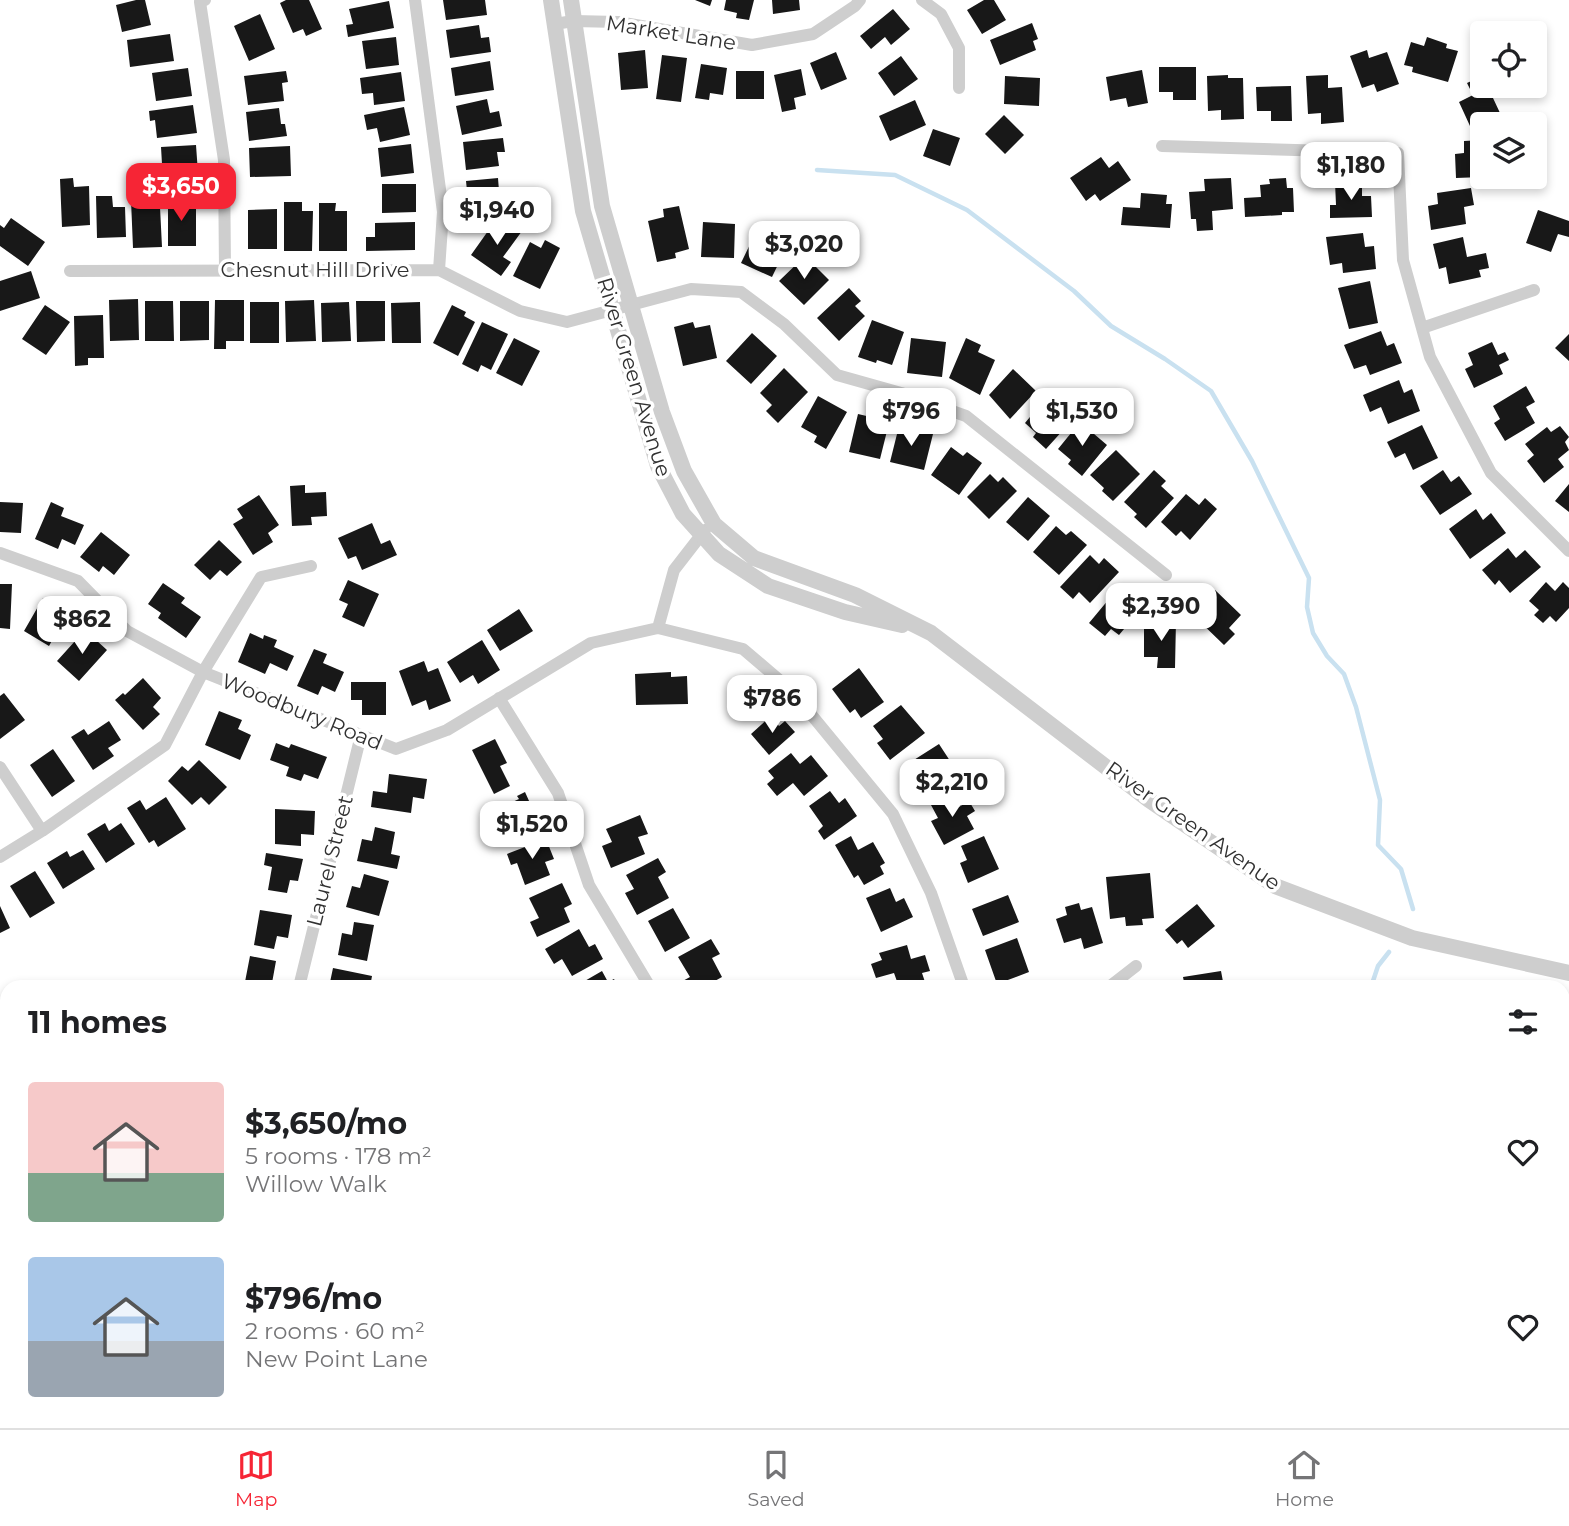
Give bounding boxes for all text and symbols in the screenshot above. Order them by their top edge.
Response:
street label: Market Lane [604,10,738,55]
map controls [1470,21,1547,189]
button: locate [1470,21,1547,98]
button: layers [1470,112,1547,189]
pin: $1,180 [1294,142,1408,202]
text: $1,180 [1317,151,1385,179]
pin: $3,650 [124,164,238,223]
text: $3,650 [142,172,220,200]
pin: $1,940 [440,188,554,247]
text: $1,940 [459,196,535,224]
pin: $3,020 [747,222,861,281]
text: $3,020 [765,230,843,258]
street label: Chesnut Hill Drive [221,257,409,282]
street label: River Green Avenue [592,274,677,480]
pin: $796 [870,388,952,448]
pin: $1,530 [1025,388,1139,448]
text: $796 [882,397,940,425]
text: $1,530 [1046,397,1118,425]
pin: $2,390 [1104,584,1218,643]
text: $2,390 [1122,592,1200,620]
pin: $862 [41,596,123,656]
text: $862 [53,605,111,633]
street label: Woodbury Road [218,668,386,755]
pin: $786 [731,676,813,735]
text: $786 [743,684,801,712]
street label: River Green Avenue [1101,756,1285,895]
pin: $2,210 [895,760,1009,819]
text: $2,210 [916,768,988,796]
street label: Laurel Street [301,793,358,929]
pin: $1,520 [475,802,589,861]
text: $1,520 [496,810,568,838]
icon: filters [1504,1003,1542,1041]
text: 11 homes [28,1004,167,1041]
text: $3,650/mo [245,1105,407,1142]
icon: home [84,1110,168,1194]
icon: heart [1504,1133,1542,1171]
text: 5 rooms · 178 m² [245,1142,432,1170]
text: Willow Walk [245,1170,387,1198]
text: $796/mo [245,1280,382,1317]
icon: home [84,1285,168,1369]
icon: heart [1504,1308,1542,1346]
text: 2 rooms · 60 m² [245,1317,425,1345]
text: New Point Lane [245,1345,428,1373]
tab: Map [235,1446,277,1511]
tab: Saved [748,1446,805,1511]
tab: Home [1275,1446,1334,1511]

